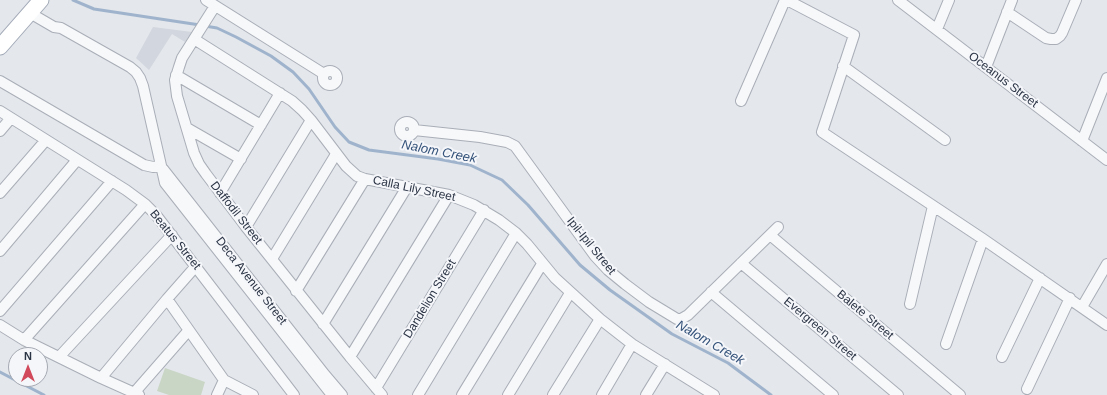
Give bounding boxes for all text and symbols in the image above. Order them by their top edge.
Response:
street label: Oceanus Street [965,49,1041,111]
water label: Nalom Creek [400,137,478,167]
street label: Calla Lily Street [371,173,457,205]
street label: Daffodil Street [207,179,265,247]
street label: Beatus Street [147,207,203,273]
street label: Ipil-Ipil Street [563,214,619,278]
street label: Deca Avenue Street [212,234,290,328]
street label: Dandelion Street [401,257,459,341]
street label: Balete Street [834,287,896,343]
street label: Evergreen Street [781,294,859,364]
water label: Nalom Creek [673,317,747,369]
north arrow [8,347,48,387]
text: N [24,350,32,362]

